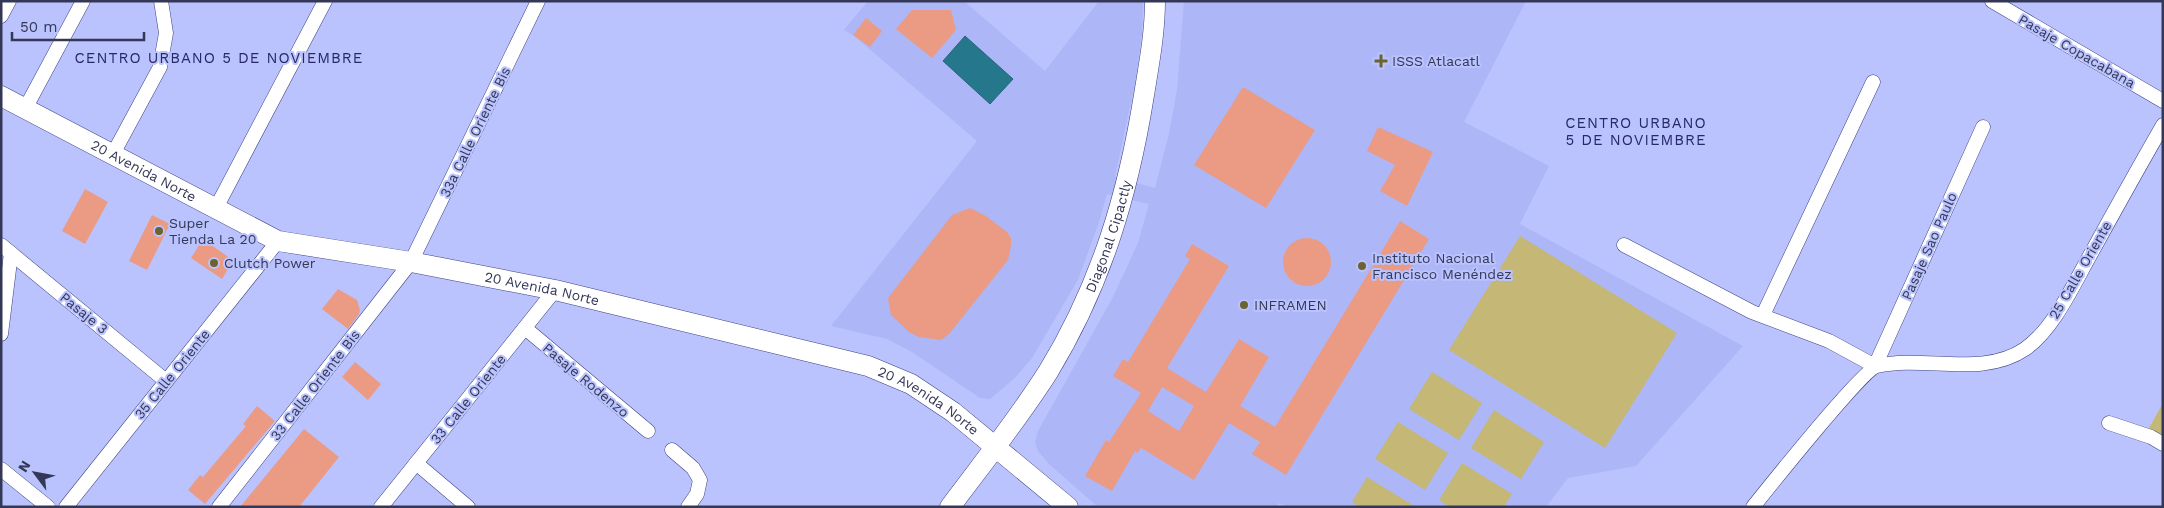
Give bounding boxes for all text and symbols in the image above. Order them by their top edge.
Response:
scale bar [12,10,145,42]
street label: Pasaje Copacabana [2016,11,2138,91]
text: 50 m [20,18,57,36]
district label: CENTRO URBANO 5 DE NOVIEMBRE [75,49,363,67]
place label: ISSS Atlacatl [1392,53,1480,69]
marker: ISSS Atlacatl [1374,54,1388,68]
street label: 33a Calle Oriente Bis [436,64,514,200]
district label: CENTRO URBANO 5 DE NOVIEMBRE [1565,114,1707,149]
street label: 20 Avenida Norte [88,137,199,205]
street label: Diagonal Cipactly [1082,178,1135,295]
street label: Pasaje Sao Paulo [1898,190,1960,302]
place label: Super Tienda La 20 [169,215,256,247]
street label: 25 Calle Oriente [2045,218,2115,322]
marker: Super Tienda La 20 [153,225,165,237]
place label: Instituto Nacional Francisco Menéndez [1372,250,1512,282]
place label: Clutch Power [224,255,316,271]
marker: Clutch Power [208,257,220,269]
marker: Instituto Nacional Francisco Menéndez [1356,260,1368,272]
street label: 20 Avenida Norte [483,269,601,308]
street label: Pasaje 3 [57,289,111,337]
place label: INFRAMEN [1254,297,1327,313]
marker: INFRAMEN [1238,299,1250,311]
street label: 35 Calle Oriente [131,326,213,422]
street label: 33 Calle Oriente Bis [267,327,363,443]
street label: Pasaje Rodenzo [540,339,632,421]
street label: 33 Calle Oriente [427,351,509,447]
street label: 20 Avenida Norte [876,363,982,438]
north arrow [10,448,60,498]
text: N [14,457,34,475]

